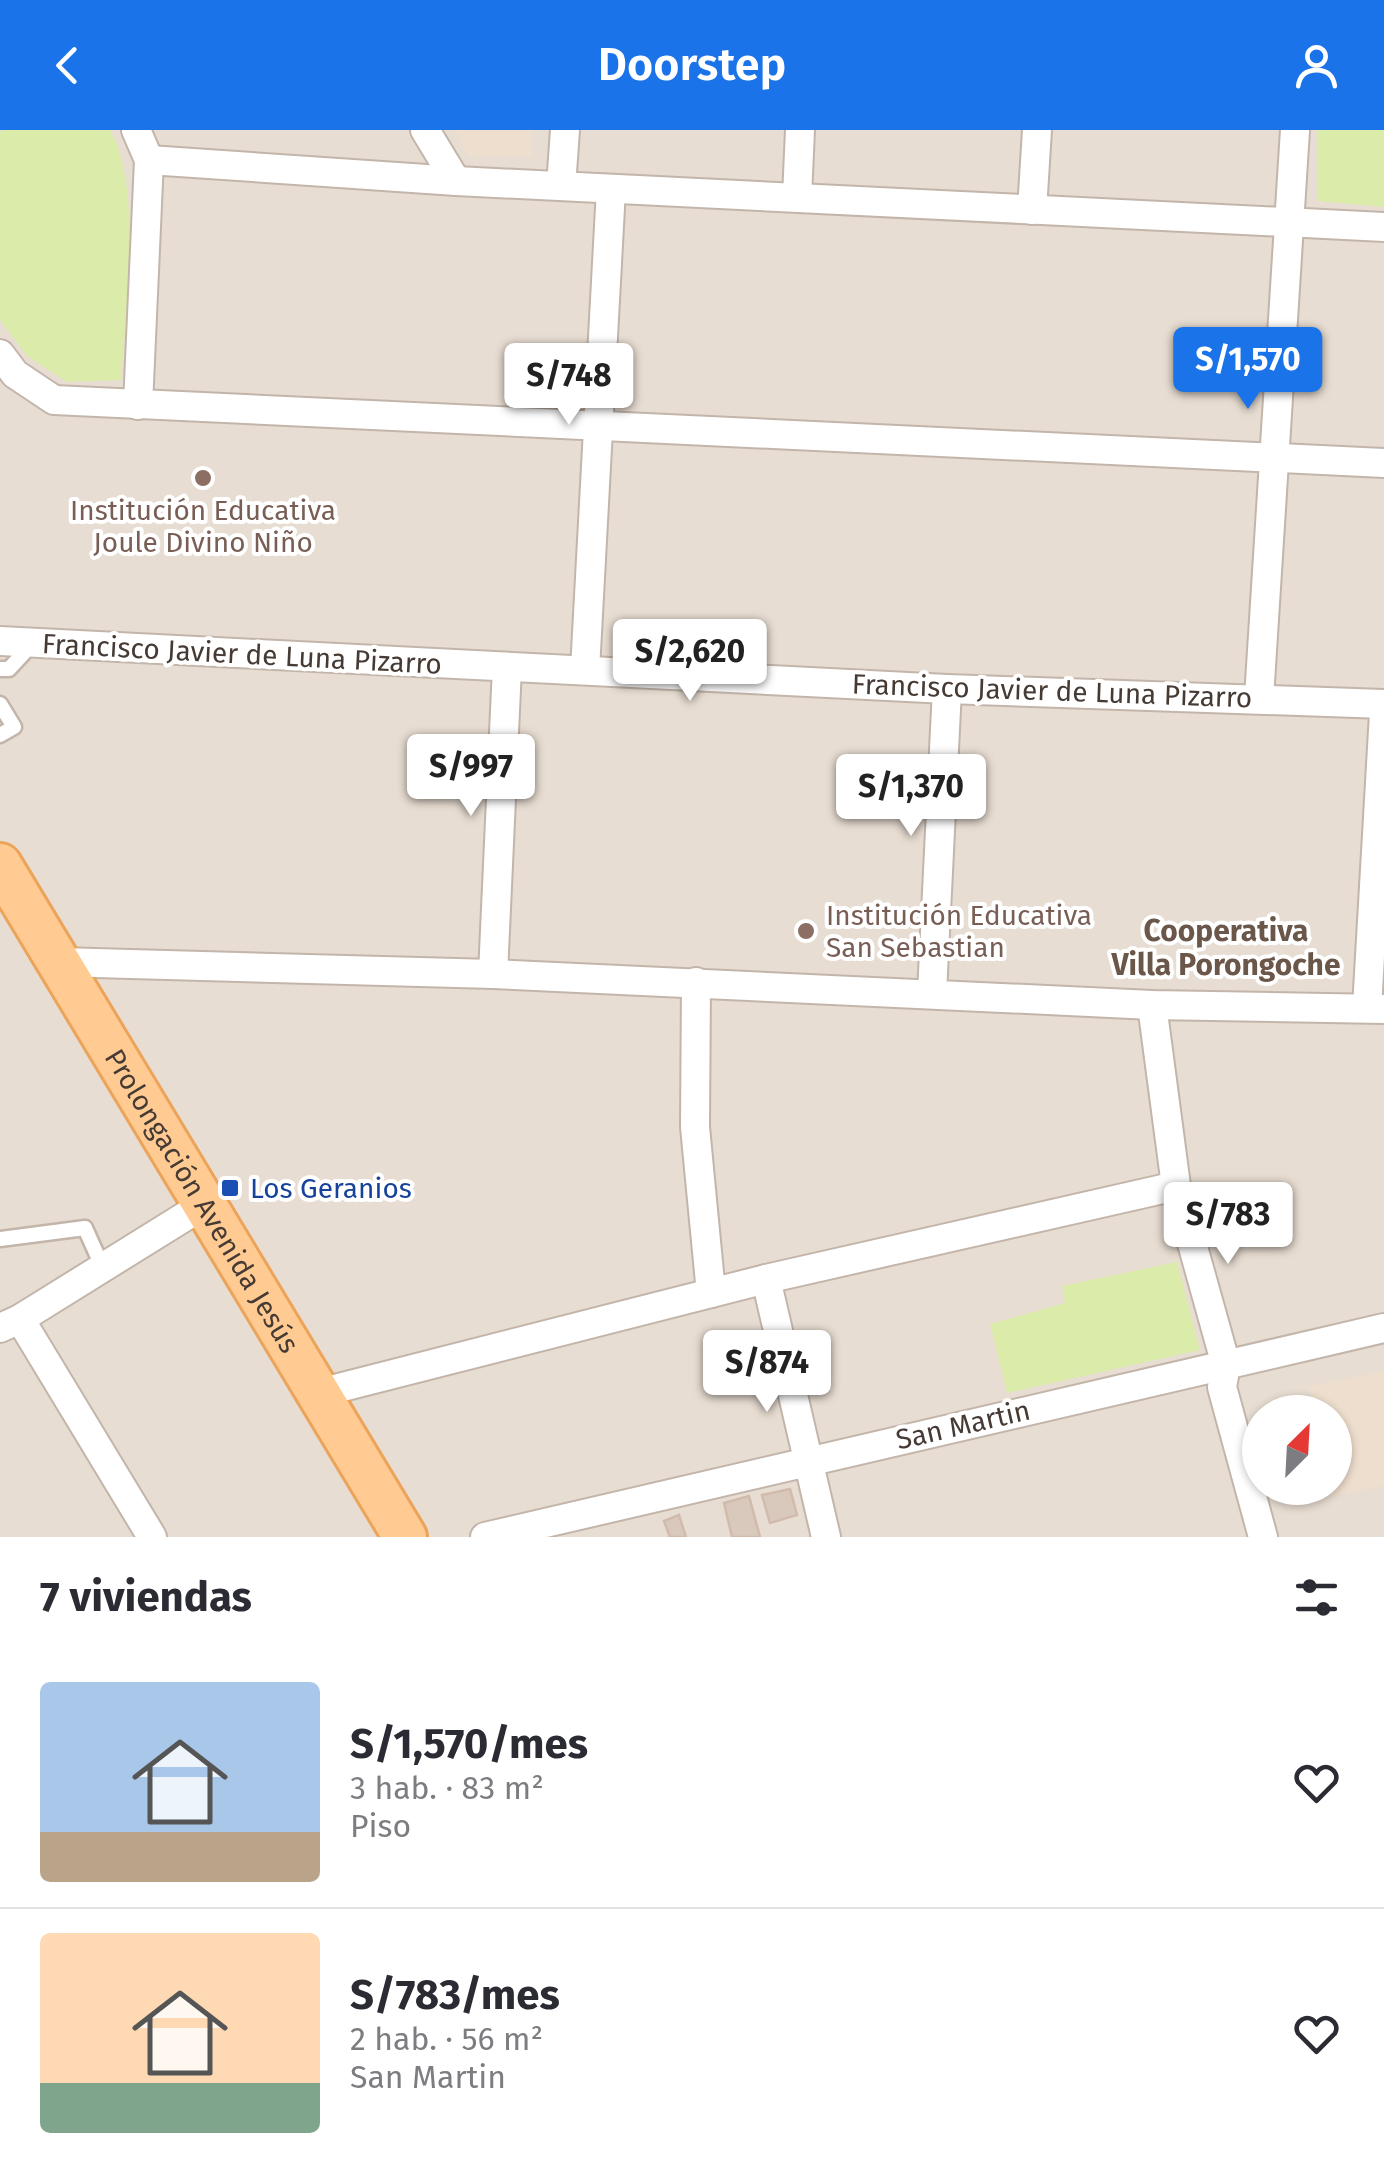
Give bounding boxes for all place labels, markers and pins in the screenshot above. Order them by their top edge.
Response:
pin: S/1,570 [1156,327,1340,412]
pin: S/748 [499,343,639,428]
marker: Institución Educativa Joule Divino Niño [192,467,214,489]
place label: Institución Educativa Joule Divino Niño [70,494,336,559]
pin: S/2,620 [598,619,782,704]
pin: S/997 [401,734,541,819]
pin: S/1,370 [819,754,1003,839]
place label: Institución Educativa San Sebastian [826,899,1092,964]
marker: Institución Educativa San Sebastian [795,920,817,942]
place label: Los Geranios [250,1172,412,1205]
marker: Los Geranios [219,1177,241,1199]
pin: S/783 [1158,1182,1298,1267]
pin: S/874 [697,1330,837,1415]

